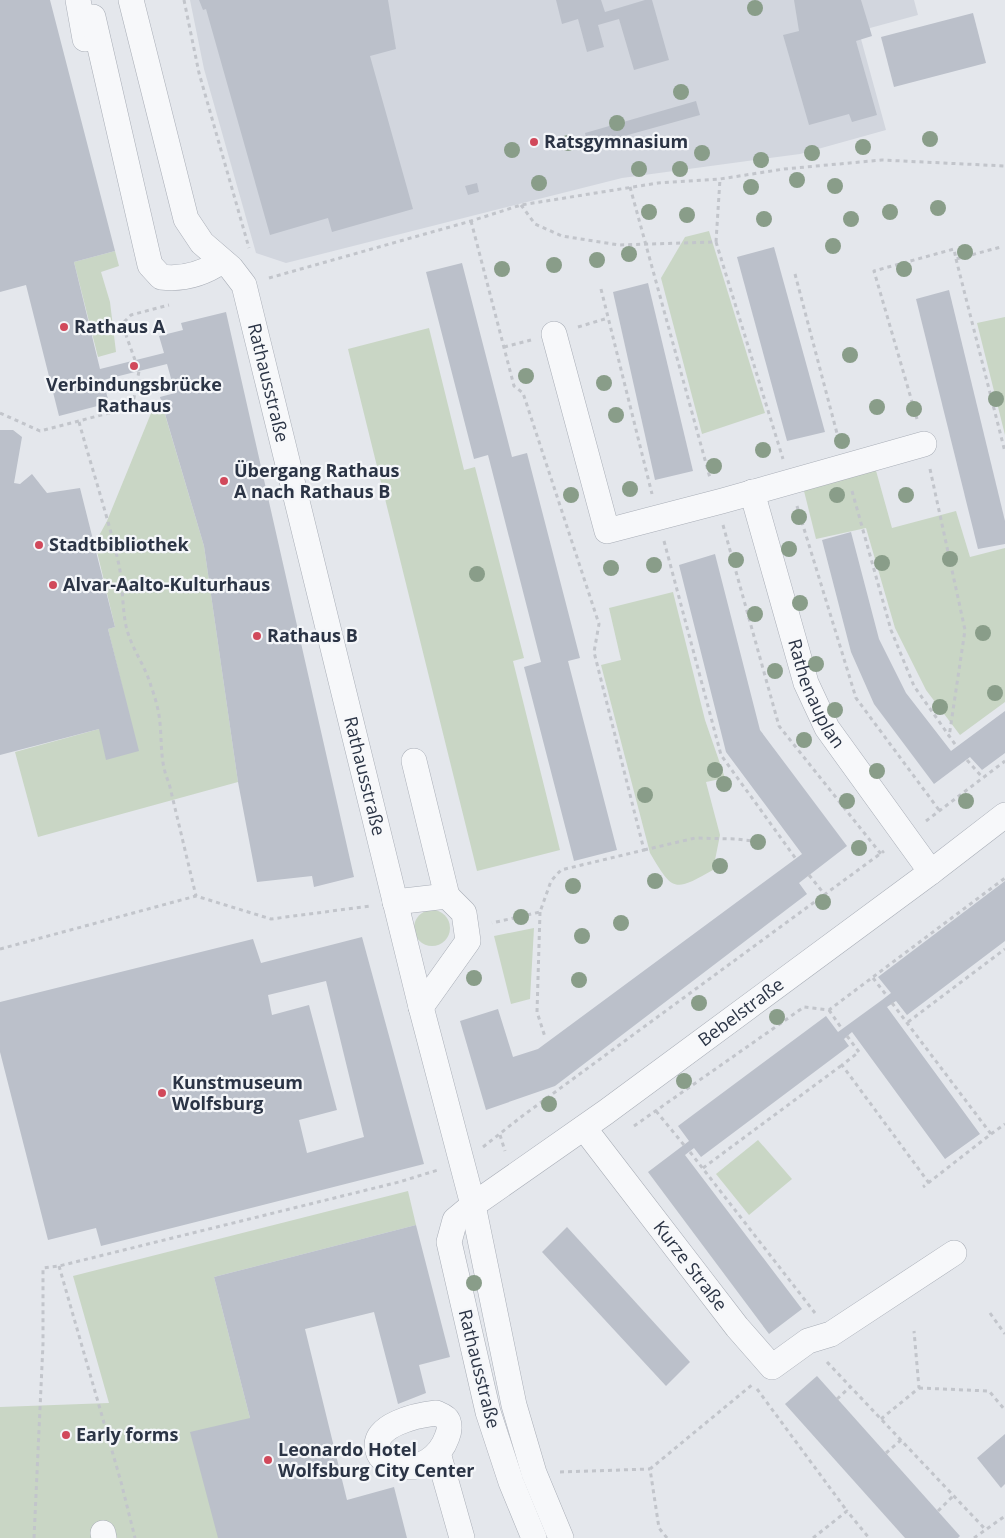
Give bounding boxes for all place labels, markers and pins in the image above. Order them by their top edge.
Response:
place label: Ratsgymnasium [544,129,688,153]
marker: Ratsgymnasium [528,136,540,148]
place label: Rathaus A [74,314,166,338]
marker: Rathaus A [58,321,70,333]
marker: Verbindungsbrücke Rathaus [128,360,140,372]
place label: Verbindungsbrücke Rathaus [46,372,222,417]
place label: Übergang Rathaus A nach Rathaus B [234,458,400,503]
marker: Übergang Rathaus A nach Rathaus B [218,475,230,487]
place label: Stadtbibliothek [49,532,189,556]
marker: Stadtbibliothek [33,539,45,551]
place label: Alvar-Aalto-Kulturhaus [63,572,270,596]
marker: Alvar-Aalto-Kulturhaus [47,579,59,591]
place label: Rathaus B [267,623,358,647]
marker: Rathaus B [251,630,263,642]
place label: Kunstmuseum Wolfsburg [172,1070,303,1115]
marker: Kunstmuseum Wolfsburg [156,1087,168,1099]
place label: Early forms [76,1422,178,1446]
marker: Early forms [60,1429,72,1441]
place label: Leonardo Hotel Wolfsburg City Center [278,1437,474,1482]
marker: Leonardo Hotel Wolfsburg City Center [262,1454,274,1466]

